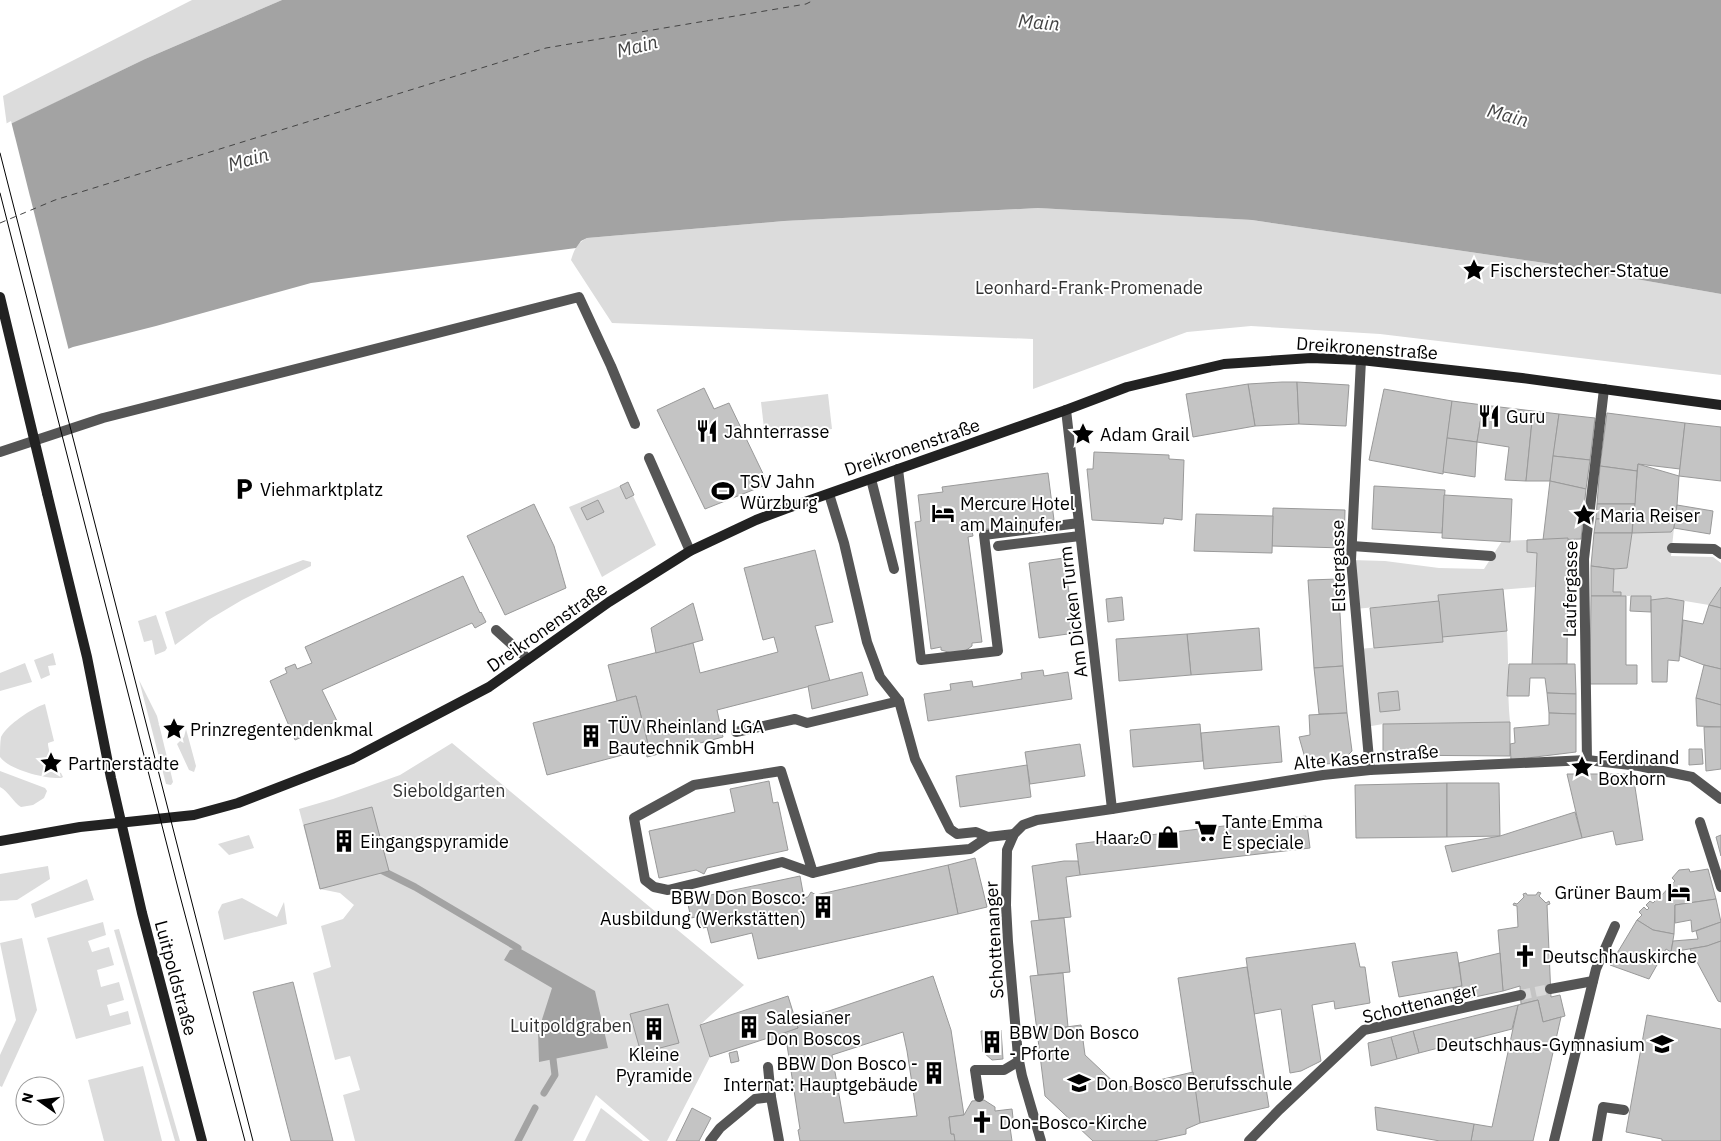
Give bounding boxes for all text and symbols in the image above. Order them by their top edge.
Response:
water label: Main [1017,8,1061,36]
water label: Main [614,29,660,63]
water label: Main [1485,98,1531,132]
water label: Main [225,142,271,176]
place icon: Fischerstecher-Statue [1461,257,1487,283]
place label: Fischerstecher-Statue [1490,259,1669,282]
park label: Leonhard-Frank-Promenade [975,276,1203,299]
street label: Dreikronenstraße [1295,332,1439,364]
restaurant icon: Guru [1476,403,1502,429]
place label: Guru [1506,405,1546,428]
street label: Dreikronenstraße [841,413,983,481]
restaurant icon: Jahnterrasse [694,418,720,444]
place label: Jahnterrasse [724,420,830,443]
place icon: Adam Grail [1070,421,1096,447]
place label: Adam Grail [1100,423,1190,446]
place label: TSV Jahn Würzburg [740,470,818,514]
parking icon: Viehmarktplatz [231,476,257,502]
place label: Viehmarktplatz [260,478,383,501]
sports icon: TSV Jahn Würzburg [710,478,736,504]
place label: Mercure Hotel am Mainufer [960,492,1075,536]
hotel icon: Mercure Hotel am Mainufer [930,500,956,526]
place icon: Maria Reiser [1571,502,1597,528]
place label: Maria Reiser [1600,504,1700,527]
street label: Elstergasse [1326,519,1350,613]
street label: Laufergasse [1558,540,1582,638]
street label: Am Dicken Turm [1054,545,1092,679]
street label: Dreikronenstraße [482,577,612,677]
place label: TÜV Rheinland LGA Bautechnik GmbH [608,715,764,759]
place icon: Prinzregentendenkmal [161,716,187,742]
place label: Prinzregentendenkmal [190,718,373,741]
building icon: TÜV Rheinland LGA Bautechnik GmbH [578,723,604,749]
street label: Alte Kasernstraße [1293,739,1440,775]
place label: Ferdinand Boxhorn [1598,746,1679,790]
place icon: Partnerstädte [38,750,64,776]
place label: Partnerstädte [68,752,179,775]
place icon: Ferdinand Boxhorn [1569,754,1595,780]
park label: Sieboldgarten [393,779,505,802]
place label: Tante Emma È speciale [1222,810,1323,854]
supermarket icon: Tante Emma È speciale [1193,818,1219,844]
shop icon: Haar₂O [1155,824,1181,850]
place label: Haar₂O [1095,826,1152,849]
building icon: Eingangspyramide [331,828,357,854]
place label: Eingangspyramide [360,830,509,853]
hotel icon: Grüner Baum [1666,879,1692,905]
street label: Schottenanger [979,880,1009,1000]
place label: Grüner Baum [1554,881,1662,904]
place label: BBW Don Bosco: Ausbildung (Werkstätten) [600,886,806,930]
building icon: BBW Don Bosco: Ausbildung (Werkstätten) [810,894,836,920]
street label: Luitpoldstraße [150,918,202,1038]
church icon: Deutschhauskirche [1512,943,1538,969]
place label: Deutschhauskirche [1542,945,1697,968]
street label: Schottenanger [1360,977,1480,1028]
place label: Salesianer Don Boscos [766,1006,861,1050]
park label: Luitpoldgraben [510,1014,632,1037]
building icon: Salesianer Don Boscos [736,1014,762,1040]
building icon: Kleine Pyramide [641,1016,667,1042]
place label: BBW Don Bosco - Pforte [1009,1021,1139,1065]
building icon: BBW Don Bosco - Pforte [979,1029,1005,1055]
school or university icon: Deutschhaus-Gymnasium [1649,1031,1675,1057]
place label: Deutschhaus-Gymnasium [1436,1033,1645,1056]
place label: Kleine Pyramide [616,1043,692,1087]
place label: BBW Don Bosco - Internat: Hauptgebäude [723,1052,918,1096]
building icon: BBW Don Bosco - Internat: Hauptgebäude [921,1060,947,1086]
school or university icon: Don Bosco Berufsschule [1066,1070,1092,1096]
place label: Don Bosco Berufsschule [1096,1072,1293,1095]
north arrow [15,1076,65,1126]
text: N [17,1091,37,1105]
church icon: Don-Bosco-Kirche [969,1109,995,1135]
place label: Don-Bosco-Kirche [999,1111,1147,1134]

